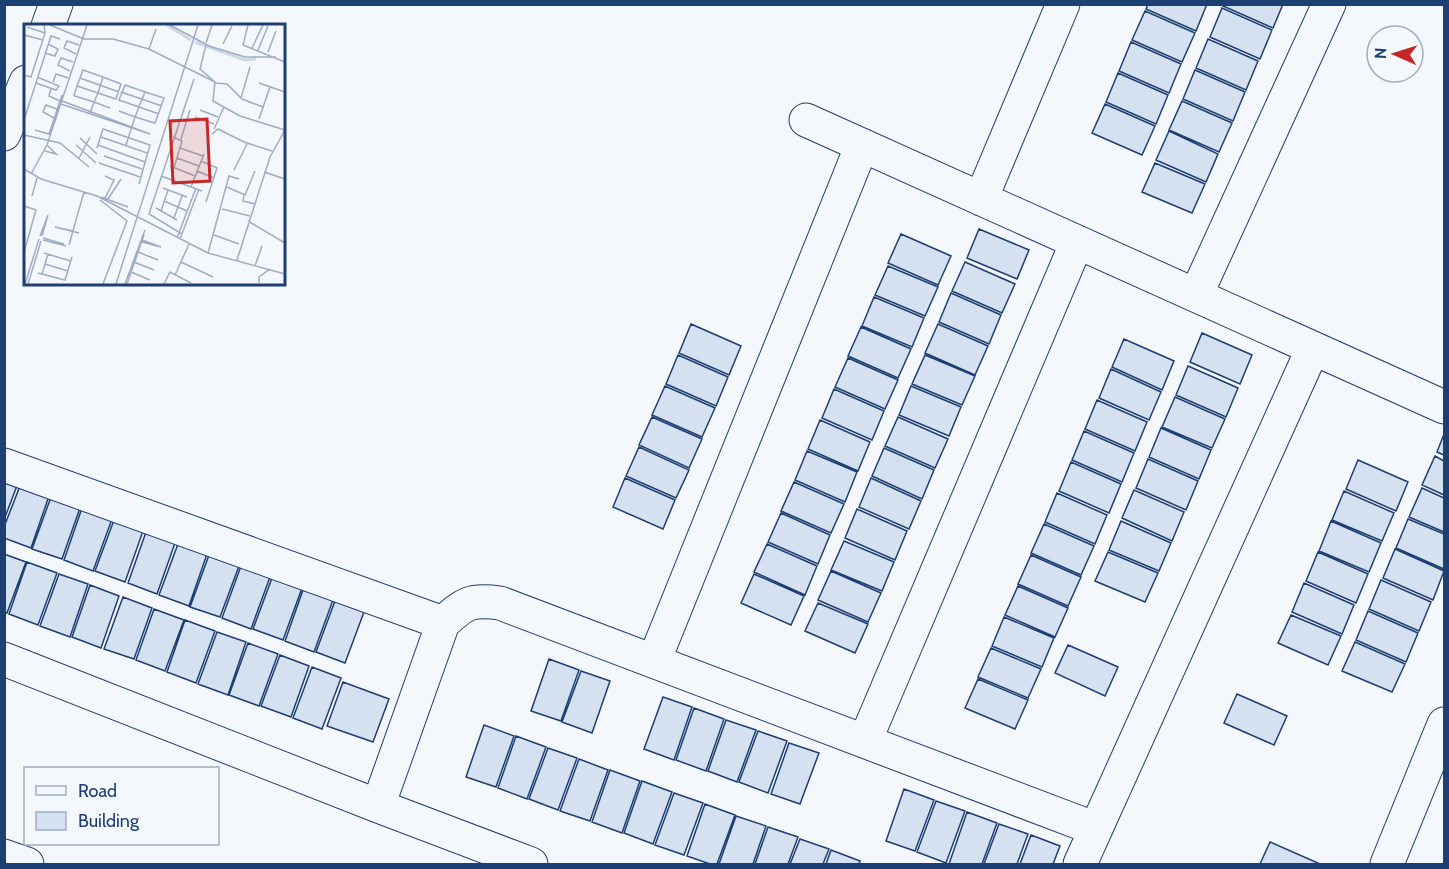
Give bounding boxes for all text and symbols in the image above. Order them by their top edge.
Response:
inset map [24,24,285,285]
north arrow [1365,24,1425,84]
text: N [1371,47,1390,59]
legend [24,767,219,845]
text: Road [78,780,117,802]
text: Building [78,810,140,832]

